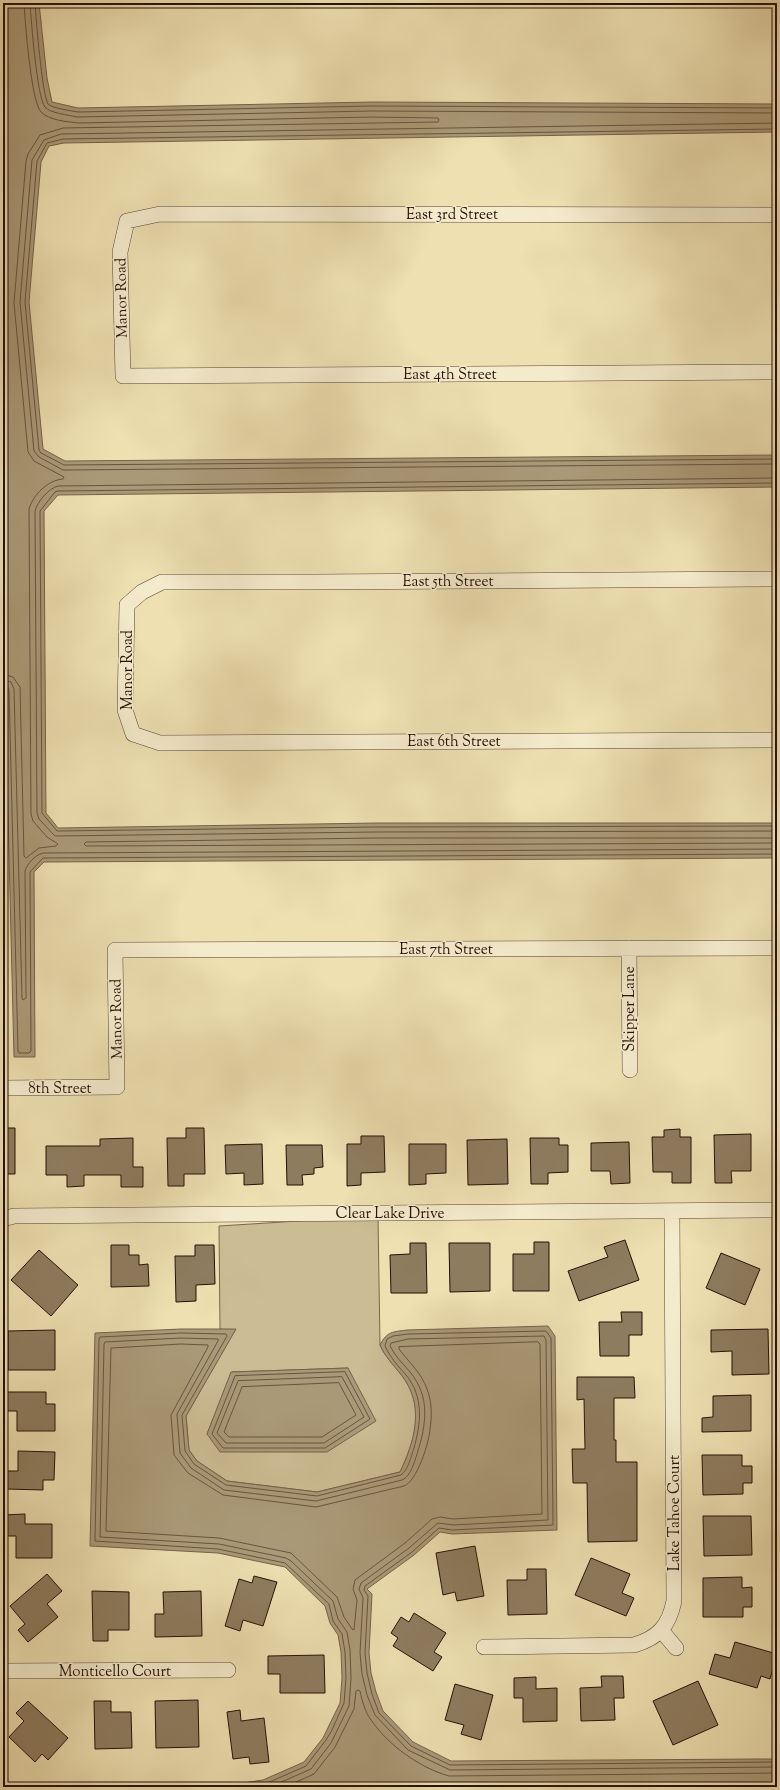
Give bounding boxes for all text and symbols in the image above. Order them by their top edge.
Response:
street label: East 3rd Street [406,205,498,226]
street label: Manor Road [111,257,134,338]
street label: East 4th Street [403,365,497,386]
street label: East 5th Street [402,572,494,593]
street label: Manor Road [118,629,139,710]
street label: East 6th Street [407,732,501,753]
street label: East 7th Street [399,940,493,961]
street label: Skipper Lane [620,966,641,1052]
street label: Manor Road [106,978,129,1059]
street label: 8th Street [28,1079,92,1100]
street label: Clear Lake Drive [336,1204,444,1225]
street label: Lake Tahoe Court [665,1455,686,1571]
street label: Monticello Court [59,1662,171,1683]

